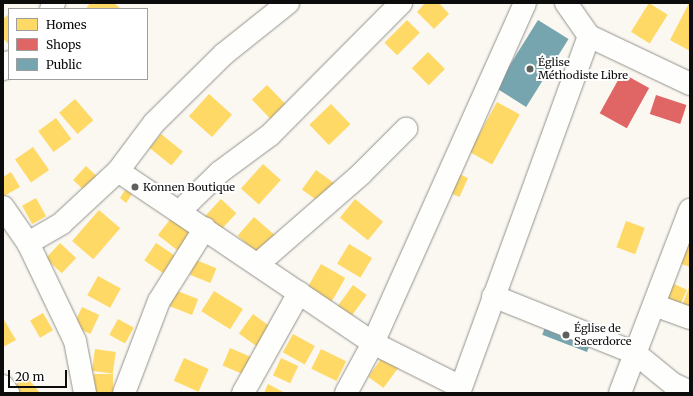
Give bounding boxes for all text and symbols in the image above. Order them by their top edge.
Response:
legend [8,8,148,80]
text: Homes [46,17,87,32]
text: Shops [46,37,81,52]
place label: Église Méthodiste Libre [538,56,628,82]
text: Public [46,57,82,72]
marker: Église Méthodiste Libre [525,64,535,74]
place label: Konnen Boutique [143,180,235,194]
marker: Konnen Boutique [130,182,140,192]
place label: Église de Sacerdorce [574,322,631,348]
marker: Église de Sacerdorce [561,330,571,340]
scale bar [10,362,69,388]
text: 20 m [15,369,44,384]

